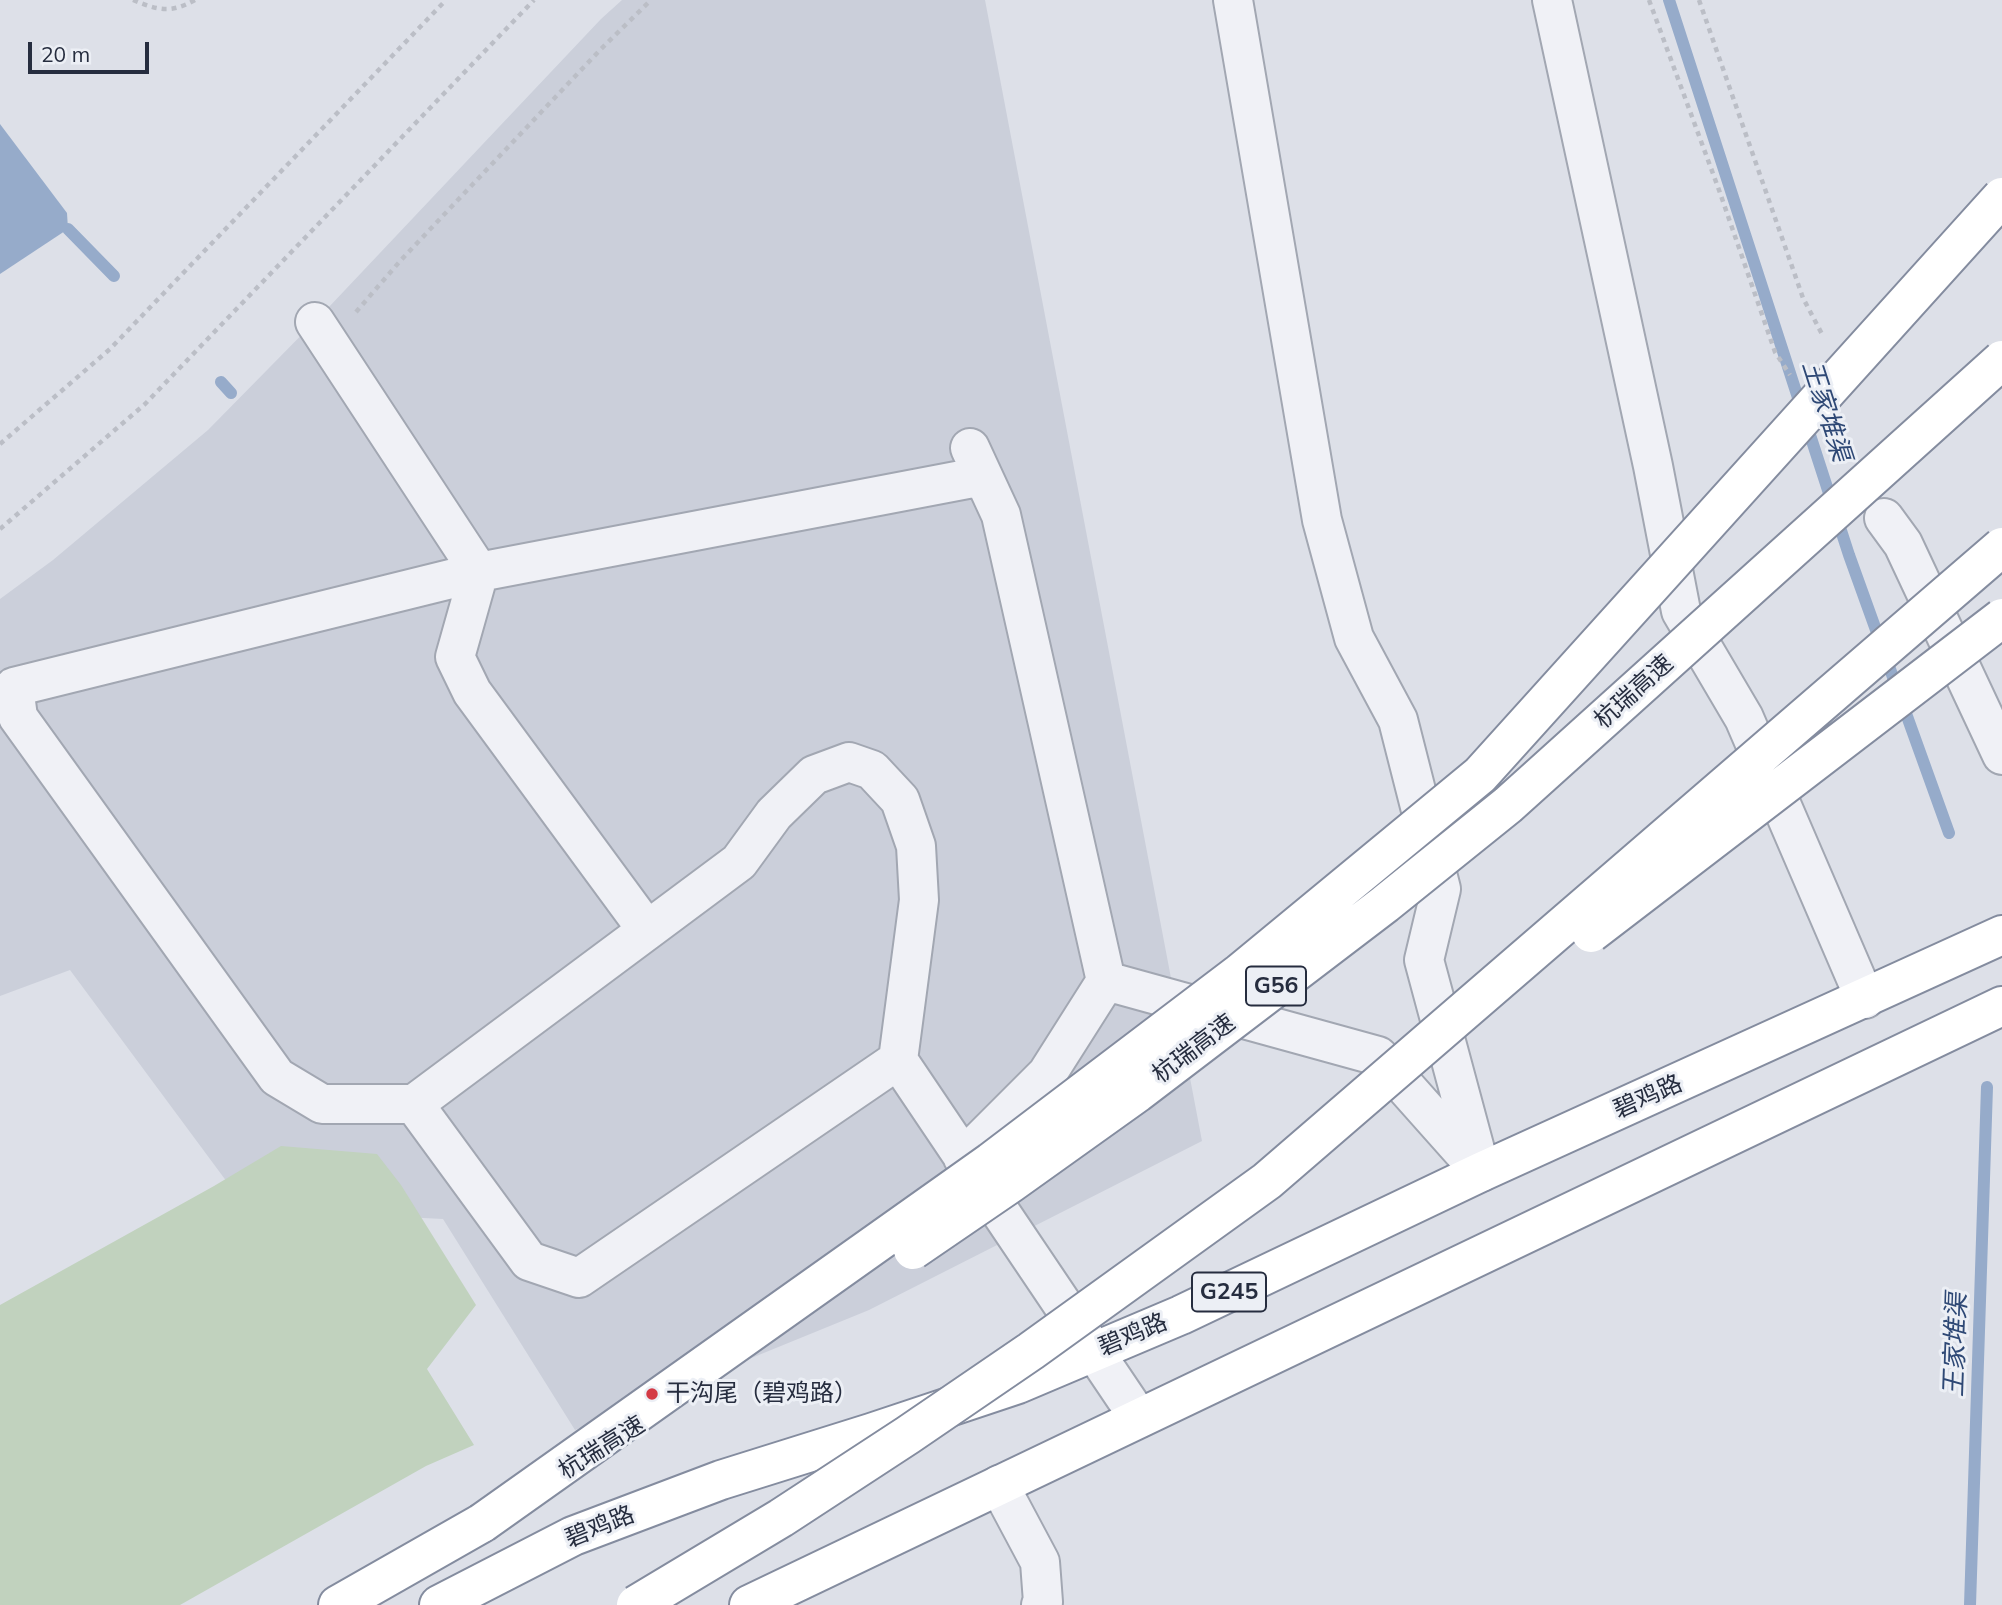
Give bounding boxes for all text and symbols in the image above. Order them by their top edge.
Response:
scale bar [32,28,152,72]
text: 20 m [41,41,90,67]
water label: 王家堆渠 [1795,357,1857,465]
street label: 杭瑞高速 [1589,649,1679,735]
road number: G56 [1246,967,1306,1006]
street label: 杭瑞高速 [1147,1009,1241,1089]
street label: 碧鸡路 [1609,1069,1687,1125]
road number: G245 [1192,1273,1266,1312]
water label: 王家堆渠 [1939,1292,1973,1398]
street label: 碧鸡路 [1094,1308,1172,1362]
place label: 干沟尾（碧鸡路） [666,1380,858,1408]
marker: 干沟尾（碧鸡路） [644,1386,660,1402]
street label: 杭瑞高速 [554,1410,650,1486]
street label: 碧鸡路 [561,1500,639,1554]

